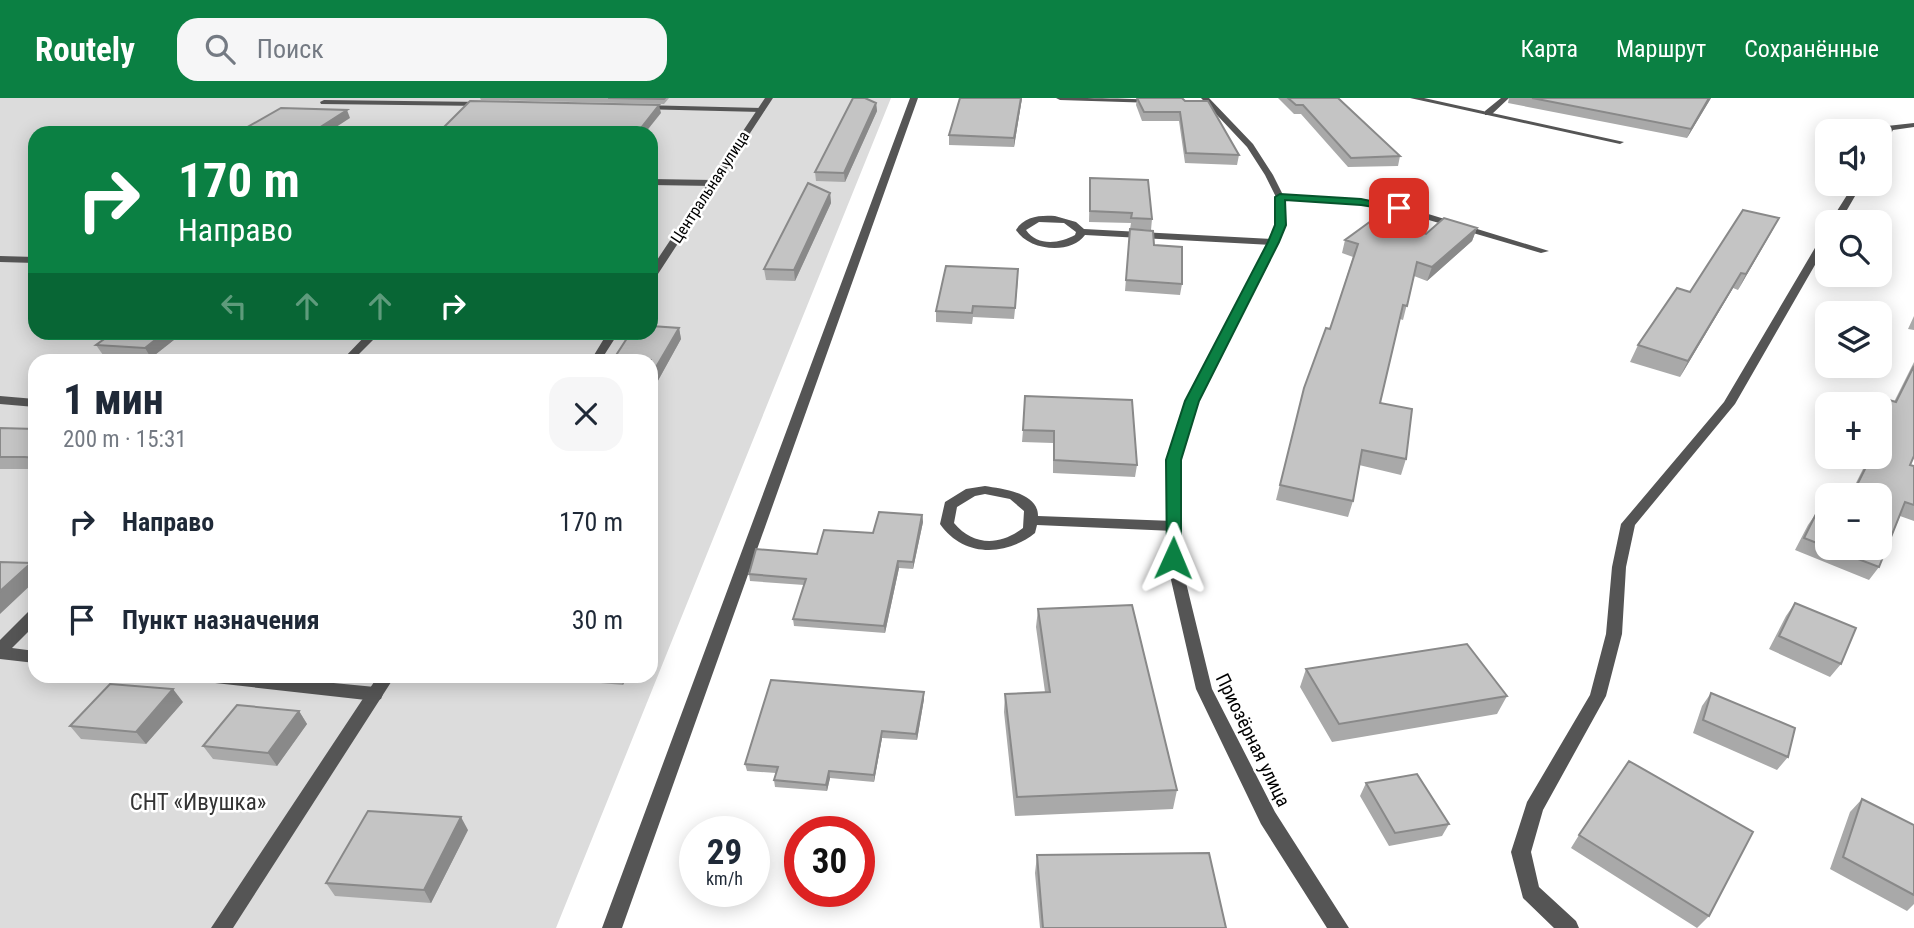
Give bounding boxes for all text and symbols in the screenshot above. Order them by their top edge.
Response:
search box [177,18,667,81]
text: Routely [35,30,135,69]
icon: search [201,30,239,68]
text: Поиск [257,34,324,64]
text: Карта [1521,35,1578,63]
text: Маршрут [1616,35,1706,63]
text: Сохранённые [1744,35,1879,63]
map controls [1815,119,1892,560]
button: sound [1815,119,1892,196]
street label: Центральная улица [667,127,753,247]
text: 170 m [178,152,300,209]
icon: right [63,154,154,245]
pin [1369,178,1429,238]
icon: arrive [1380,189,1418,227]
button: search [1815,210,1892,287]
text: Направо [178,211,293,249]
icon: left [215,287,253,325]
icon: ahead [288,287,326,325]
icon: ahead [361,287,399,325]
icon: right [434,287,472,325]
button: layers [1815,301,1892,378]
text: 1 мин [63,375,164,424]
button: close [549,377,623,451]
button: + [1815,392,1892,469]
text: 200 m · 15:31 [63,426,187,453]
button: − [1815,483,1892,560]
icon: right [63,503,101,541]
text: Направо [122,507,214,537]
text: 170 m [559,507,623,537]
position arrow [1136,521,1210,595]
icon: arrive [63,601,101,639]
text: Пункт назначения [122,605,320,635]
text: 30 m [572,605,623,635]
street label: Приозёрная улица [1211,670,1295,810]
park label: СНТ «Ивушка» [130,789,266,816]
speed limit sign: 30 [784,816,875,907]
text: 29 [707,832,742,873]
text: km/h [706,868,743,889]

